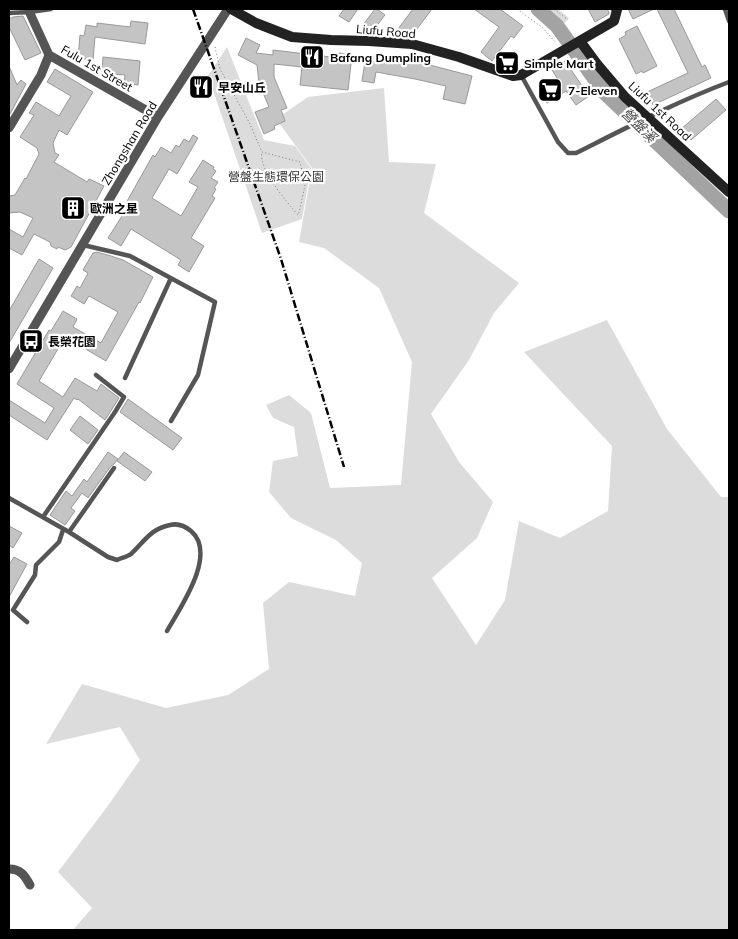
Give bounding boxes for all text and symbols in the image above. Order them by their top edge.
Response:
street label: Liufu Road [356,21,416,41]
street label: Fulu 1st Street [59,41,135,95]
restaurant icon: Bafang Dumpling [299,44,325,70]
place label: Bafang Dumpling [330,50,431,65]
supermarket icon: Simple Mart [494,50,520,76]
place label: Simple Mart [524,56,594,71]
restaurant icon: 早安山丘 [188,74,214,100]
supermarket icon: 7-Eleven [537,77,563,103]
street label: Liufu 1st Road [626,78,694,144]
place label: 早安山丘 [218,80,266,95]
place label: 7-Eleven [568,83,617,98]
street label: Zhongshan Road [98,98,160,188]
water label: 營盤溪 [618,104,662,147]
park label: 營盤生態環保公園 [228,169,324,184]
building icon: 歐洲之星 [60,195,86,221]
place label: 歐洲之星 [90,201,138,216]
bus stop icon: 長榮花園 [18,328,44,354]
place label: 長榮花園 [48,334,96,349]

